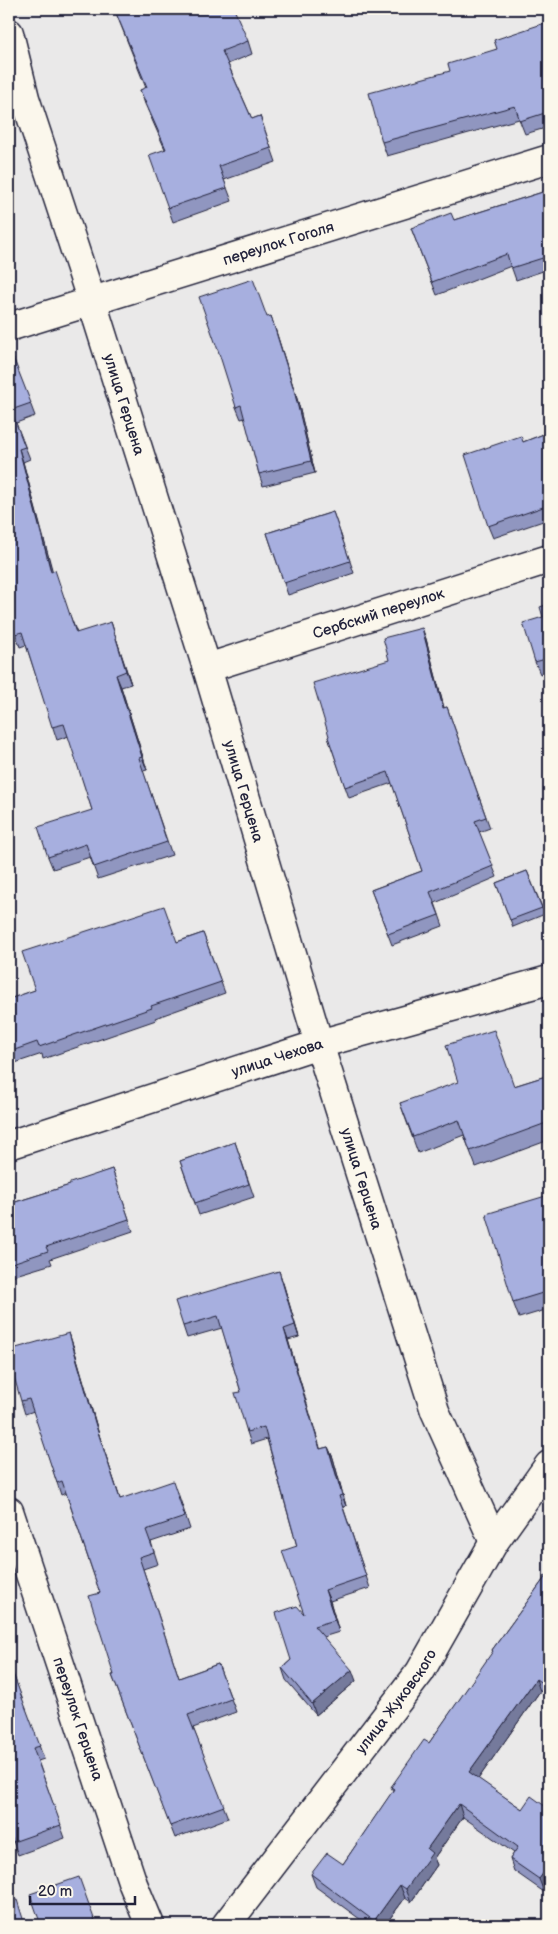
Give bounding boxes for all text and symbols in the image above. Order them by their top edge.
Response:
street label: переулок Гоголя [221,217,336,270]
street label: улица Герцена [99,351,149,458]
street label: Сербский переулок [311,584,447,644]
street label: улица Герцена [219,738,267,845]
street label: улица Чехова [229,1034,326,1082]
street label: улица Герцена [336,1126,386,1232]
street label: улица Жуковского [352,1646,441,1758]
street label: переулок Герцена [48,1655,107,1783]
scale bar [30,1874,135,1906]
text: 20 m [38,1882,72,1901]

